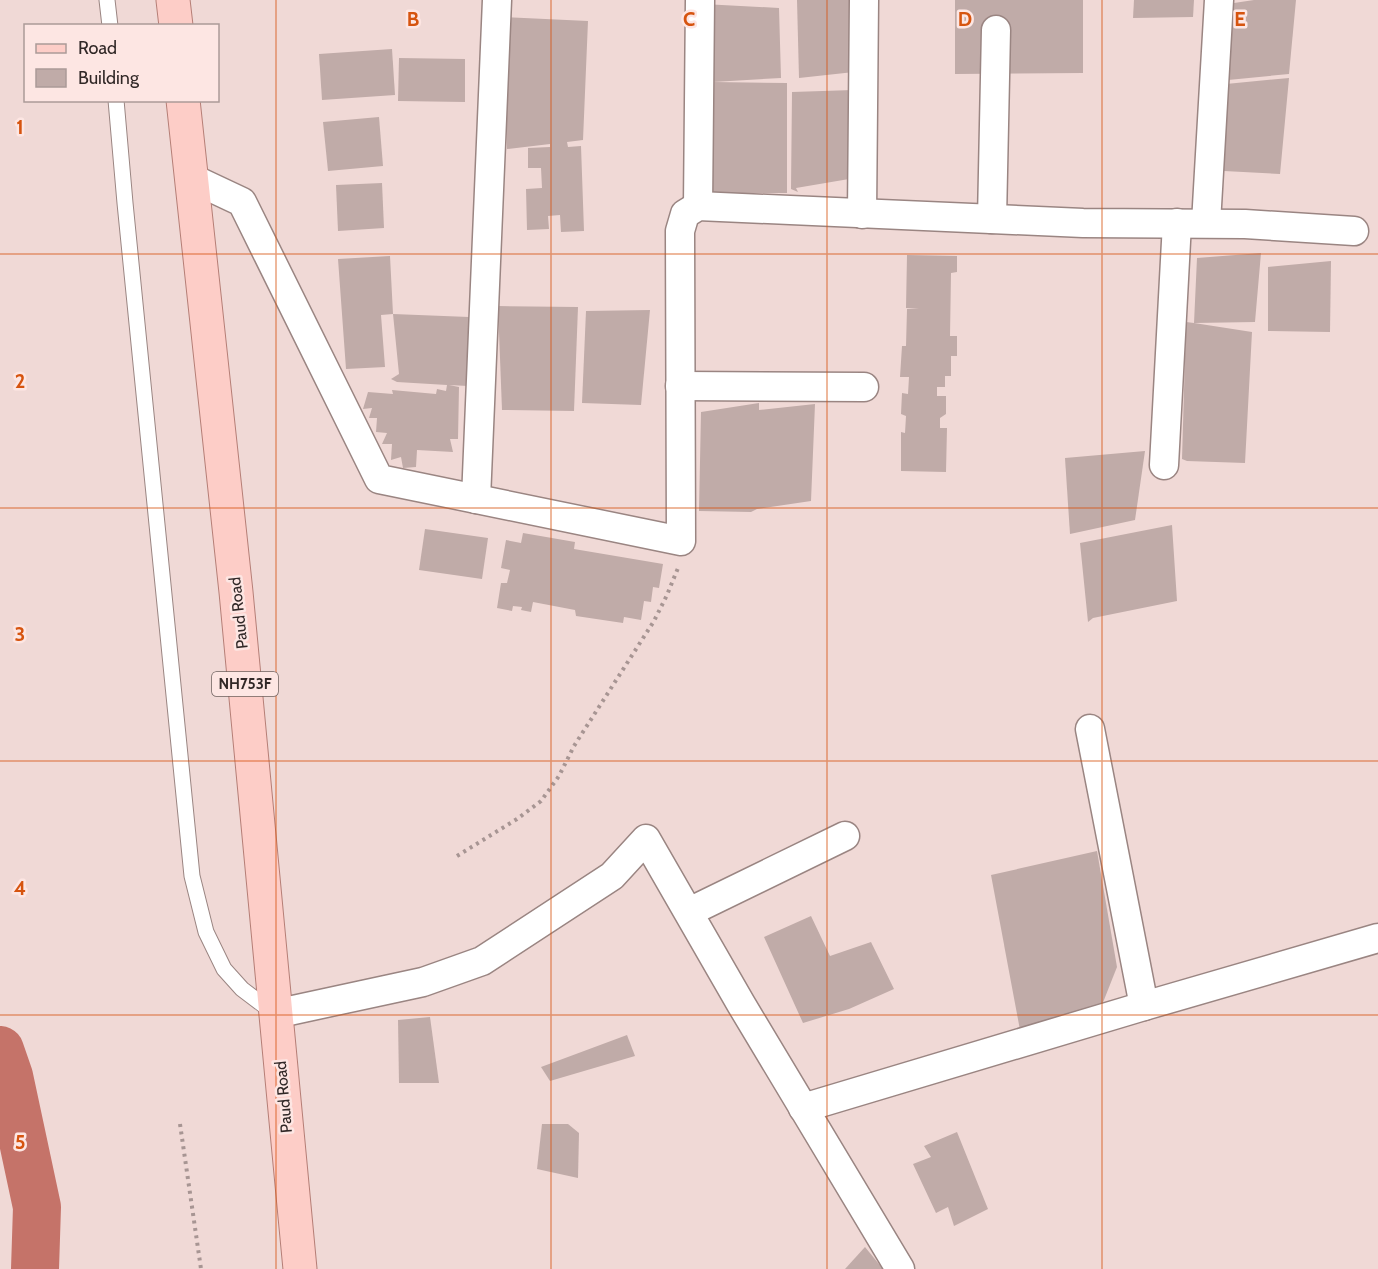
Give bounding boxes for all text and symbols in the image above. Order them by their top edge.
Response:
text: B [407,7,419,31]
text: C [683,7,695,31]
text: D [958,7,972,31]
text: E [1234,7,1246,31]
legend [24,24,219,102]
text: Road [78,37,117,59]
text: Building [78,67,140,89]
text: 1 [16,115,24,139]
text: 2 [15,369,25,393]
street label: Paud Road [225,576,252,650]
text: 3 [15,622,25,646]
road number: NH753F [212,672,278,696]
text: 4 [14,876,26,900]
street label: Paud Road [271,1060,296,1134]
text: 5 [15,1130,25,1154]

